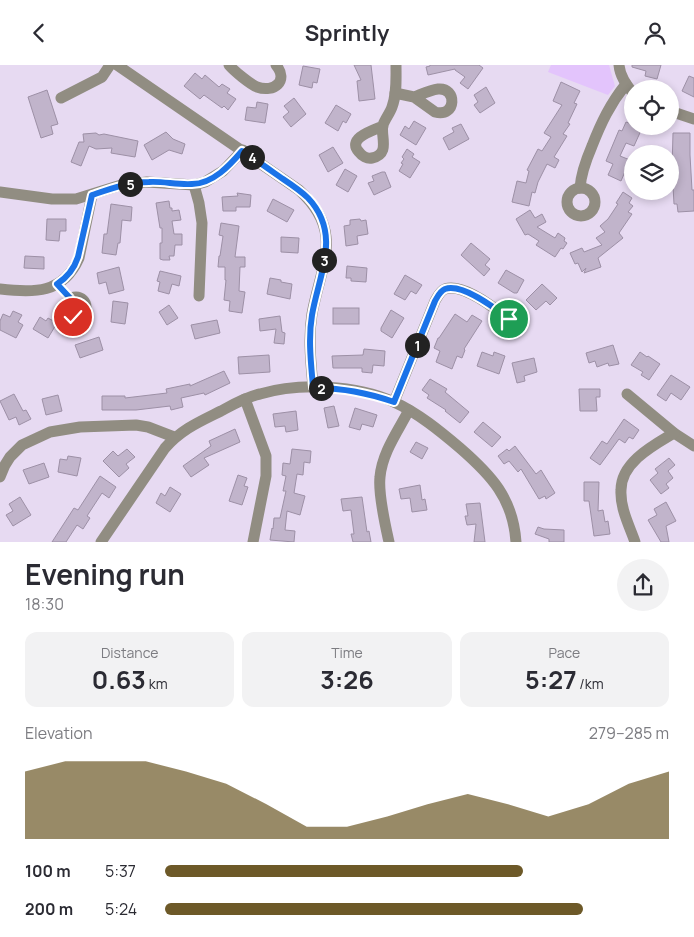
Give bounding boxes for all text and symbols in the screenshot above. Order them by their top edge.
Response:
text: Sprintly [305,18,389,48]
icon: back [25,19,53,47]
icon: person [641,19,669,47]
map controls [624,80,679,200]
button: locate [624,80,679,135]
pin: 4 [240,145,264,169]
button: layers [624,145,679,200]
text: 4 [248,148,257,167]
pin: 5 [118,171,142,197]
text: 5 [126,175,135,194]
pin: 3 [312,247,336,273]
text: 3 [320,251,329,270]
pin [52,296,94,338]
pin [488,298,530,340]
icon: check [59,303,87,331]
icon: arrive [495,305,523,333]
pin: 1 [404,333,430,357]
text: 1 [414,336,421,355]
pin: 2 [308,375,334,401]
text: 2 [317,379,326,398]
text: Evening run [25,555,185,593]
button: share [617,559,669,611]
text: 18:30 [25,593,64,615]
text: Distance [101,643,158,662]
text: Time [331,643,363,662]
text: Pace [549,643,580,662]
text: 0.63 [92,662,146,697]
text: 3:26 [320,662,374,697]
text: 5:27 [525,662,577,697]
text: km [146,674,168,693]
text: /km [577,674,604,693]
text: Elevation [25,722,93,744]
text: 279–285 m [589,722,669,744]
text: 100 m [25,860,71,882]
text: 5:37 [105,860,136,882]
text: 200 m [25,898,73,920]
text: 5:24 [105,898,137,920]

